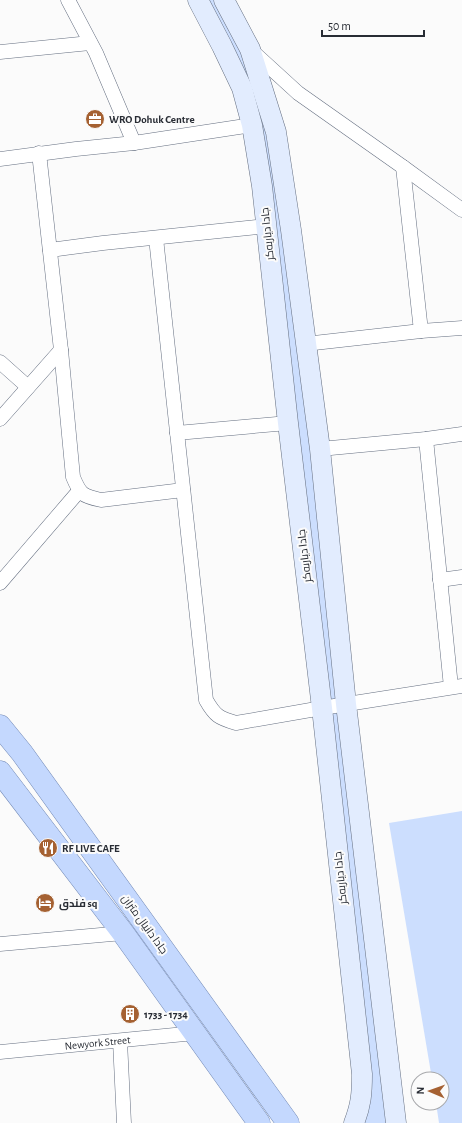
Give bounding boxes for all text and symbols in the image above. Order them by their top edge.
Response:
scale bar [322,12,424,38]
text: 50 m [328,20,351,32]
office icon: WRO Dohuk Centre [84,108,106,130]
place label: WRO Dohuk Centre [109,114,195,125]
street label: جادا دیاربه‌كر [259,207,277,262]
street label: جادا دیاربه‌كر [296,529,314,584]
restaurant icon: RF LIVE CAFE [37,837,59,859]
place label: RF LIVE CAFE [62,843,120,854]
street label: جادا دیاربه‌كر [332,851,350,906]
hotel icon: فندق sq [34,892,56,914]
street label: جادا دانيال متران [119,893,170,956]
place label: فندق sq [59,898,98,911]
building icon: 1733 - 1734 [119,1003,141,1025]
place label: 1733 - 1734 [144,1009,188,1020]
street label: Newyork Street [64,1034,131,1052]
north arrow [410,1071,450,1111]
text: N [415,1087,426,1095]

